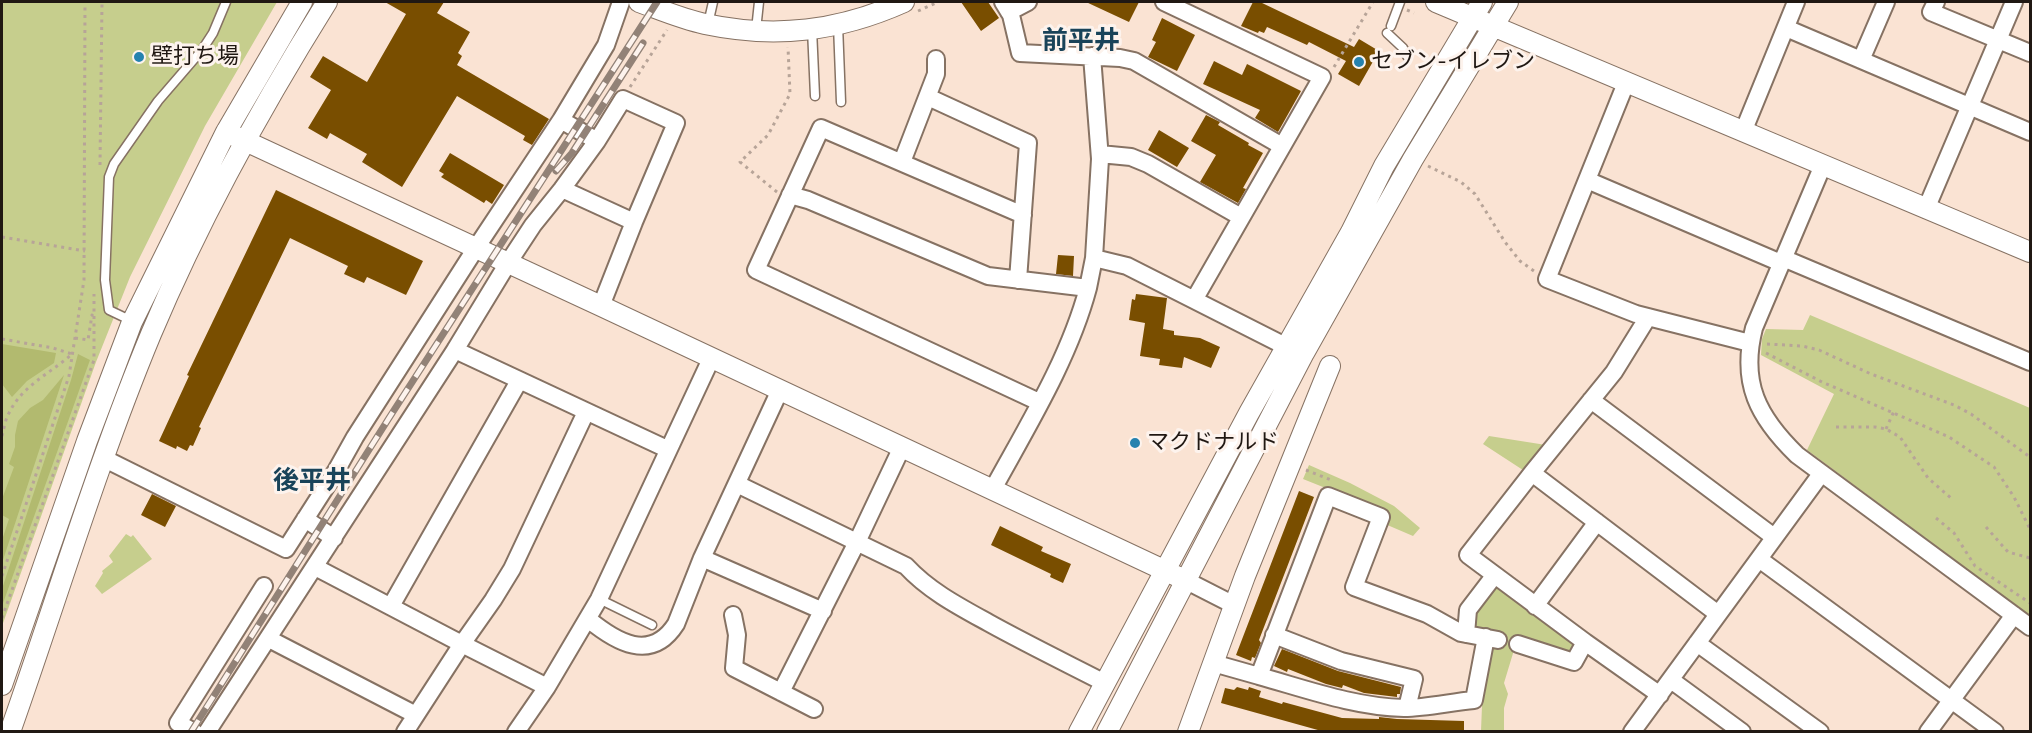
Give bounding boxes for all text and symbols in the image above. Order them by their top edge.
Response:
district label: 前平井 [1042,26,1120,58]
place label: 壁打ち場 [151,44,239,70]
place label: セブン-イレブン [1371,49,1535,75]
marker: 壁打ち場 [132,50,146,64]
marker: セブン-イレブン [1352,55,1366,69]
place label: マクドナルド [1147,430,1279,456]
marker: マクドナルド [1128,436,1142,450]
district label: 後平井 [273,466,351,498]

